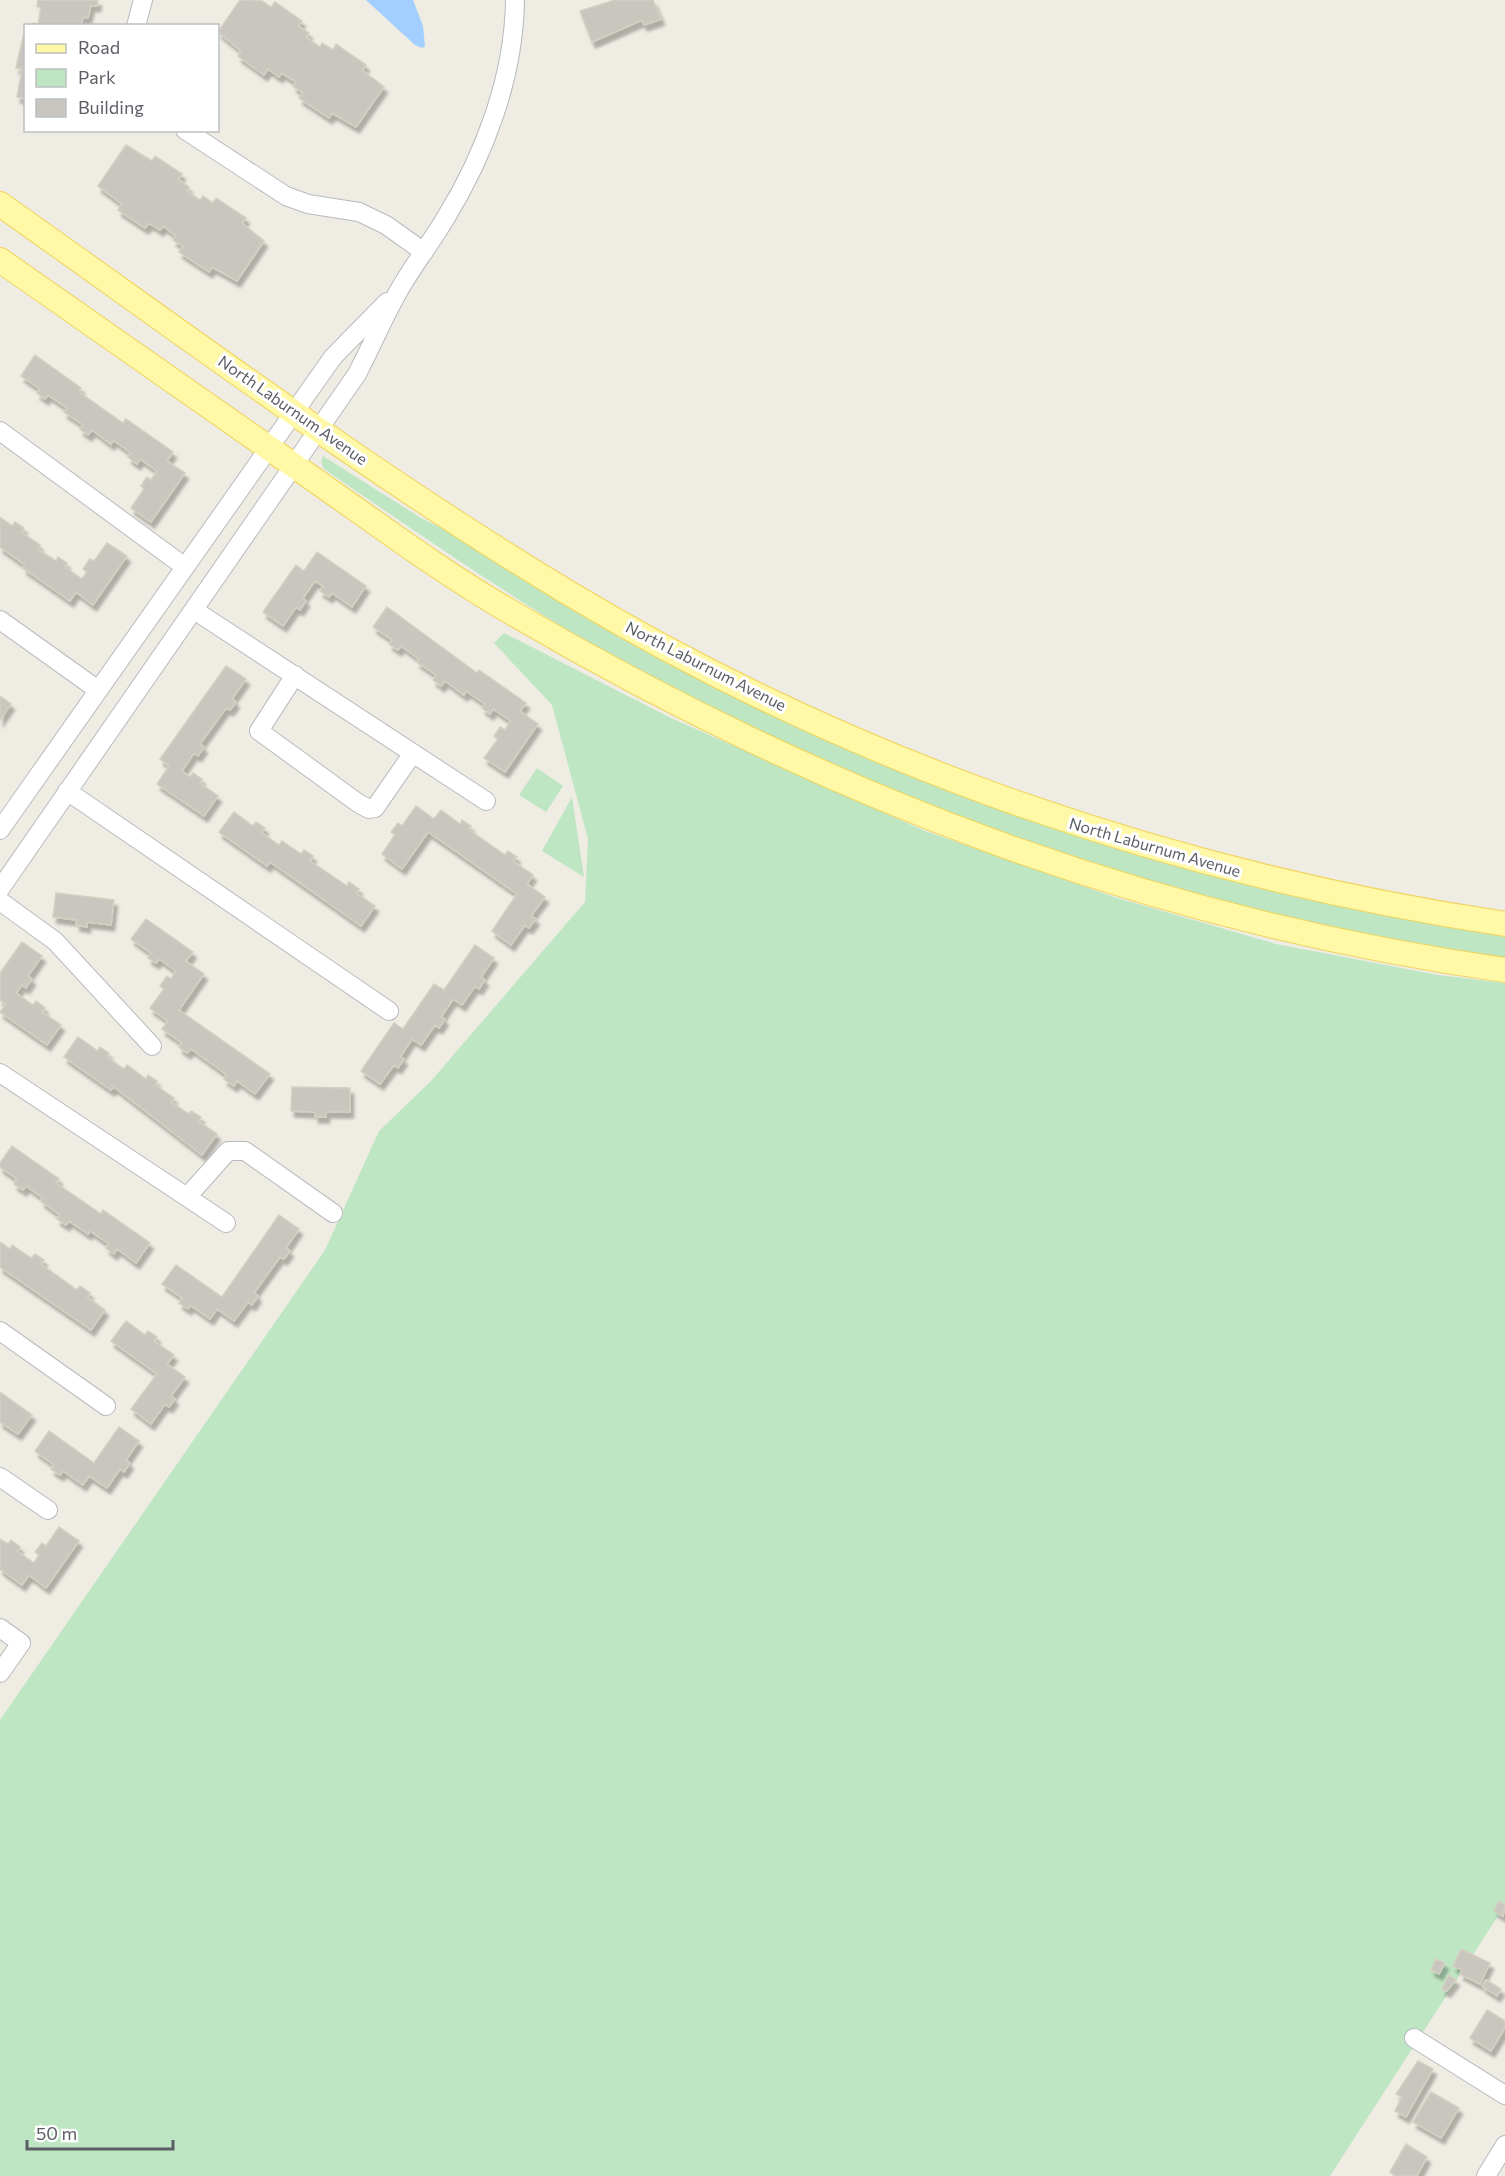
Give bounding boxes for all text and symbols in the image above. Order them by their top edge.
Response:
legend [24,24,219,132]
text: Road [78,36,120,58]
text: Park [78,66,116,88]
text: Building [78,96,144,118]
street label: North Laburnum Avenue [215,351,371,468]
street label: North Laburnum Avenue [623,617,790,714]
street label: North Laburnum Avenue [1067,813,1243,880]
scale bar [27,2113,172,2151]
text: 50 m [36,2122,77,2144]

